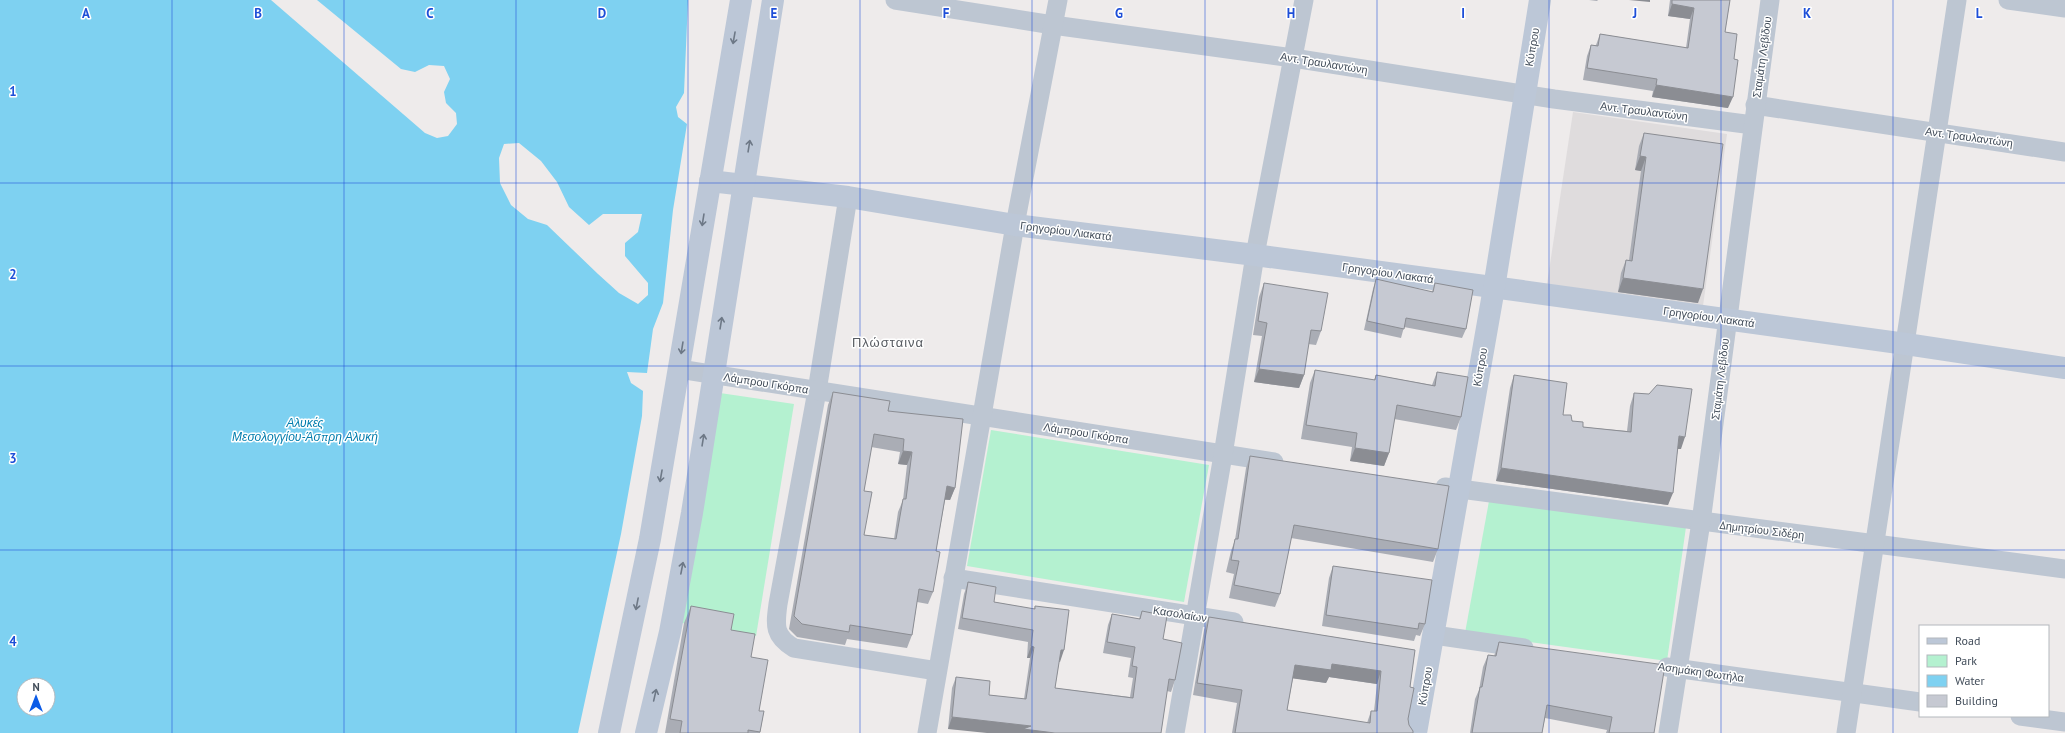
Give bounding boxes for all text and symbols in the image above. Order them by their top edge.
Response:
text: A [82,5,90,22]
text: B [254,5,262,22]
text: C [426,5,434,22]
text: D [598,5,606,22]
text: E [771,5,778,22]
text: F [943,5,950,22]
text: G [1115,5,1123,22]
text: H [1287,5,1295,22]
text: I [1461,5,1465,22]
text: J [1632,5,1637,22]
text: K [1803,5,1811,22]
text: L [1976,5,1983,22]
street label: Σταμάτη Λεβίδου [1749,15,1775,99]
street label: Κύπρου [1522,27,1542,67]
one-way arrow [730,32,738,45]
street label: Αντ. Τραυλαντώνη [1279,49,1369,77]
text: 1 [9,83,17,100]
street label: Αντ. Τραυλαντώνη [1599,99,1689,123]
street label: Αντ. Τραυλαντώνη [1924,124,2014,150]
one-way arrow [745,140,753,153]
one-way arrow [699,213,707,226]
street label: Γρηγορίου Λιακατά [1019,218,1113,244]
street label: Γρηγορίου Λιακατά [1341,260,1435,286]
text: 2 [9,266,17,283]
street label: Γρηγορίου Λιακατά [1662,304,1756,330]
one-way arrow [717,316,725,329]
district label: Πλώσταινα [852,334,924,351]
street label: Σταμάτη Λεβίδου [1708,337,1732,421]
one-way arrow [678,341,686,354]
street label: Κύπρου [1470,347,1490,387]
street label: Λάμπρου Γκόρπα [722,369,810,397]
water label: Αλυκές Μεσολογγίου-Άσπρη Αλυκή [232,415,378,444]
street label: Λάμπρου Γκόρπα [1042,419,1130,447]
one-way arrow [699,434,707,447]
text: 3 [9,450,17,467]
one-way arrow [657,470,665,483]
street label: Δημητρίου Σιδέρη [1719,518,1805,542]
one-way arrow [678,562,686,575]
one-way arrow [633,597,641,610]
street label: Κασολαίων [1152,603,1208,625]
legend [1919,625,2049,717]
text: 4 [9,633,17,650]
text: Road [1955,633,1980,648]
text: Park [1955,653,1977,668]
street label: Ασημάκη Φωτήλα [1657,659,1745,685]
street label: Κύπρου [1415,666,1435,706]
text: Water [1955,673,1985,688]
north arrow [16,677,56,717]
text: N [32,680,40,694]
one-way arrow [652,689,660,702]
text: Building [1955,693,1998,708]

